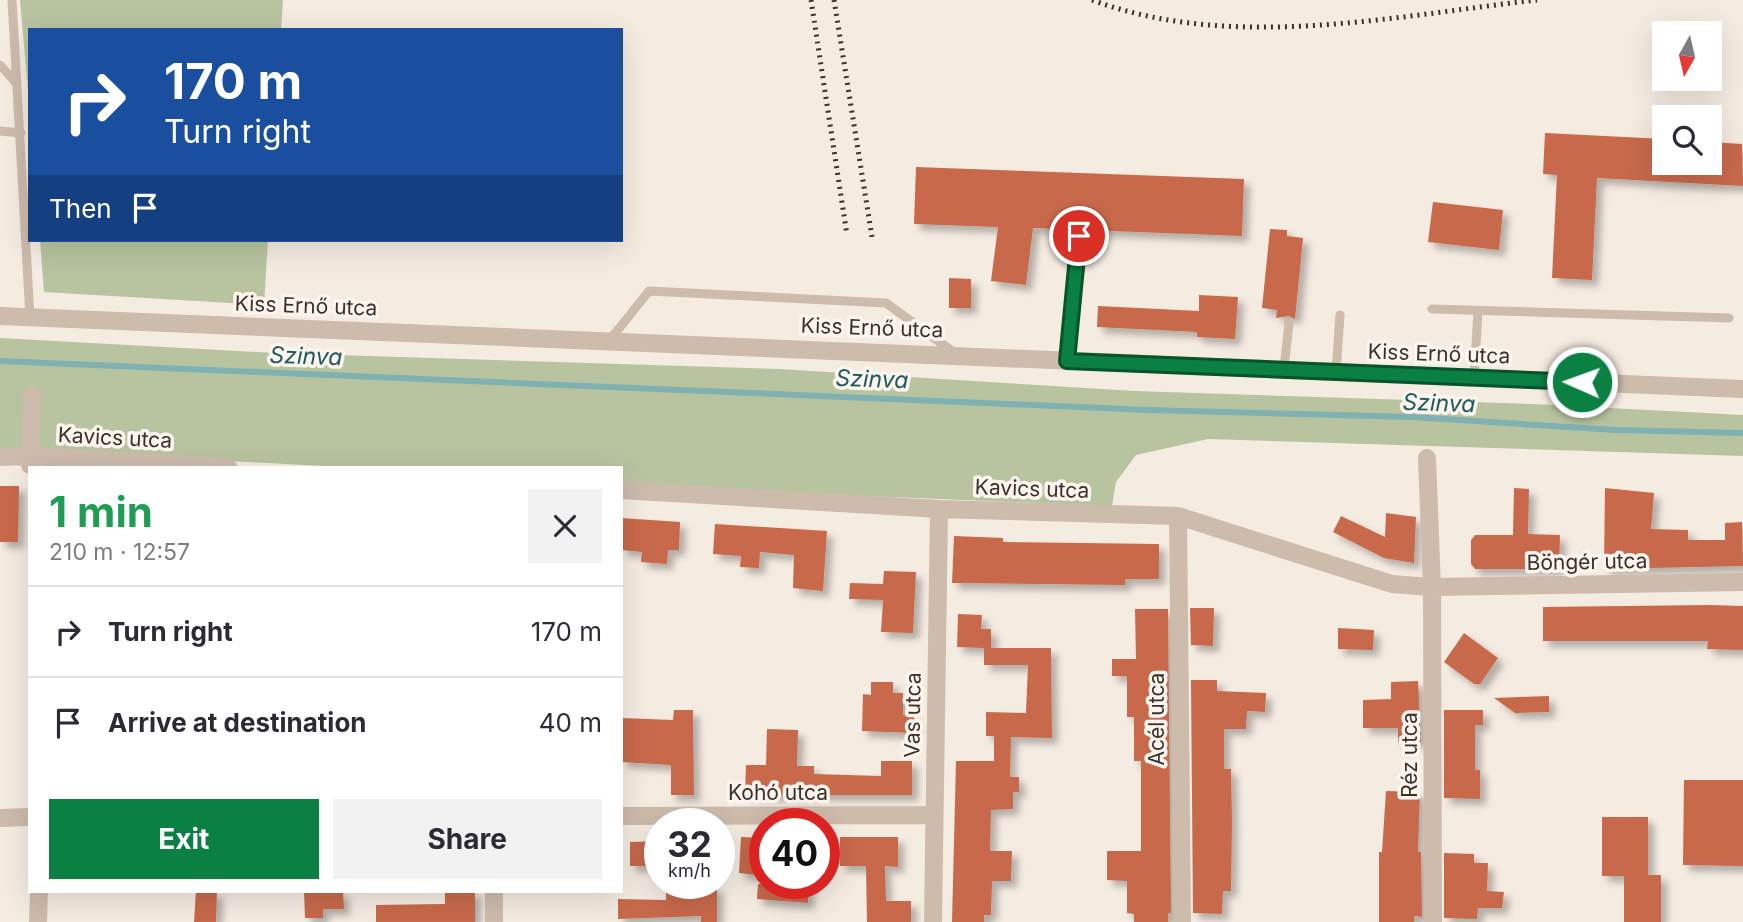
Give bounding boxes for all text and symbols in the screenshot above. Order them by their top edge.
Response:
north arrow [1652,21,1722,91]
map controls [1652,21,1722,175]
text: 170 m [164,52,302,111]
icon: right [49,56,140,147]
button: search [1652,105,1722,175]
text: Turn right [164,112,311,151]
icon: arrive [126,189,164,227]
text: Then [49,193,112,224]
pin [1049,206,1109,266]
icon: arrive [1060,217,1098,255]
street label: Kiss Ernő utca [234,291,378,320]
street label: Kiss Ernő utca [800,313,944,342]
street label: Kiss Ernő utca [1367,339,1511,368]
water label: Szinva [269,341,343,371]
position arrow [1545,345,1619,419]
water label: Szinva [835,364,909,394]
water label: Szinva [1402,388,1476,418]
street label: Kavics utca [57,422,173,453]
street label: Kavics utca [974,474,1090,503]
text: 1 min [49,486,153,537]
button: close [528,489,602,563]
text: 210 m · 12:57 [49,538,190,566]
street label: Böngér utca [1526,548,1648,575]
icon: right [49,613,87,651]
text: Turn right [108,616,233,647]
text: 170 m [531,616,602,647]
street label: Vas utca [899,672,926,758]
street label: Acél utca [1144,673,1169,765]
icon: arrive [49,704,87,742]
text: Arrive at destination [108,707,367,738]
text: 40 m [539,707,602,738]
street label: Réz utca [1397,712,1422,798]
street label: Kohó utca [728,780,828,805]
button: Exit [49,799,319,879]
button: Share [333,799,602,879]
speed limit sign: 40 [749,808,840,899]
text: 32 [667,823,712,865]
text: km/h [668,860,711,881]

